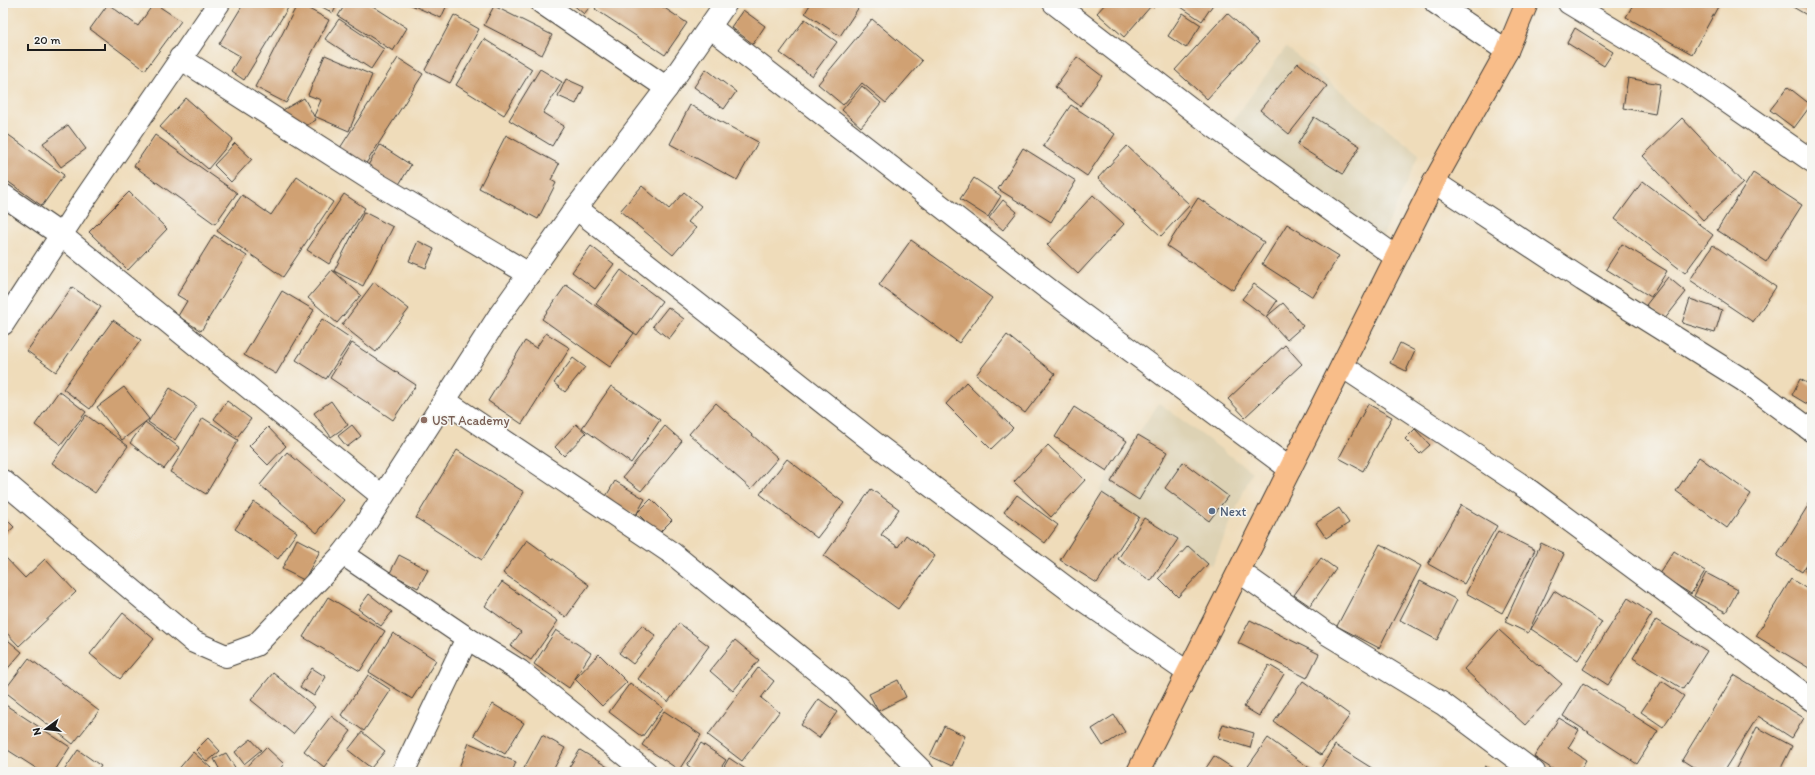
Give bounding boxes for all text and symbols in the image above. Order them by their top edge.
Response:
scale bar [28,26,105,52]
text: 20 m [34,33,61,47]
place label: UST Academy [432,413,510,428]
marker: UST Academy [419,415,429,425]
place label: Next [1220,504,1246,519]
marker: Next [1207,506,1217,516]
north arrow [26,709,66,749]
text: N [30,726,44,737]

